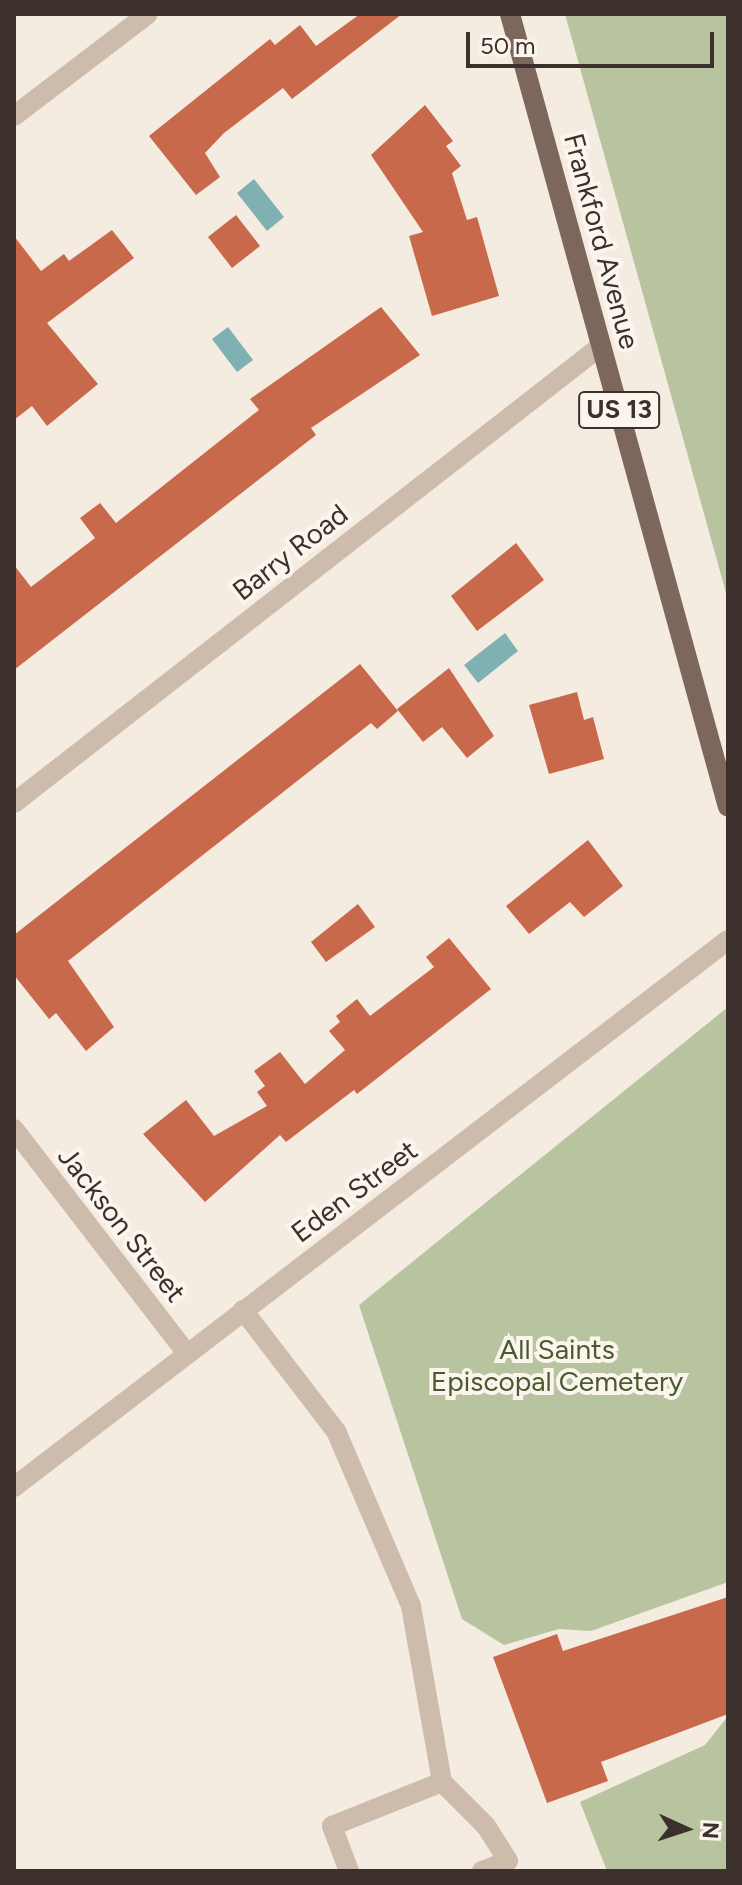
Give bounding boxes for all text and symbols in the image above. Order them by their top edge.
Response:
scale bar [470,16,718,66]
text: 50 m [480,31,536,60]
street label: Frankford Avenue [557,130,647,352]
road number: US 13 [577,388,661,432]
street label: Barry Road [226,497,354,607]
street label: Eden Street [284,1133,424,1249]
street label: Jackson Street [51,1140,193,1308]
park label: All Saints Episcopal Cemetery [431,1332,683,1398]
north arrow [646,1789,726,1869]
text: N [697,1821,724,1839]

